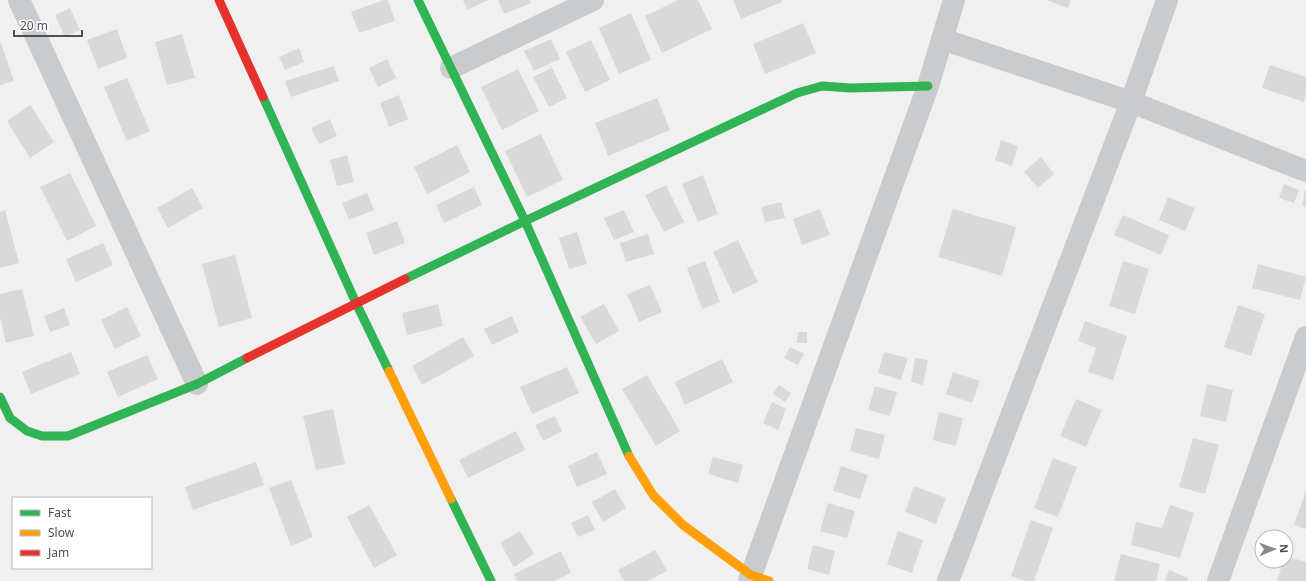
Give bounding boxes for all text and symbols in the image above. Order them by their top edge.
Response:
scale bar [14,12,82,38]
text: 20 m [20,17,48,34]
legend [12,497,152,569]
text: Fast [48,504,72,521]
text: Slow [48,524,75,541]
north arrow [1254,529,1294,569]
text: Jam [47,544,69,561]
text: N [1277,544,1292,553]

